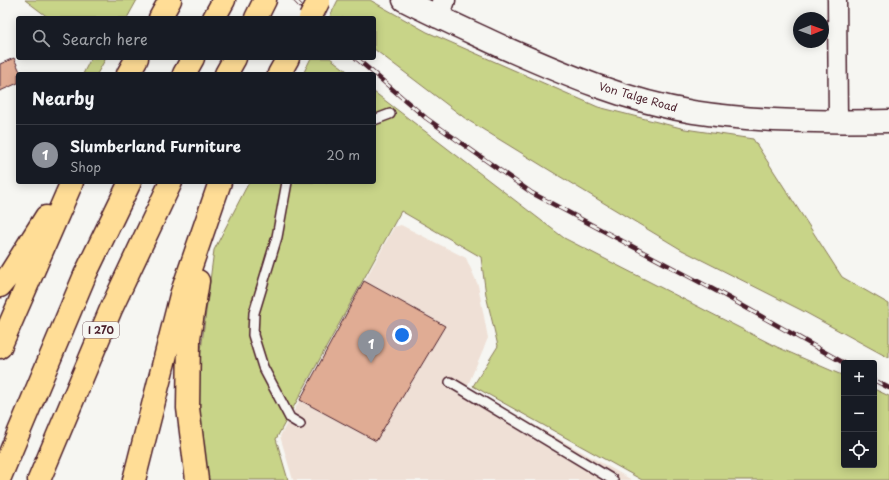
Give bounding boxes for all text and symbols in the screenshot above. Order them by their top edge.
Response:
north arrow [793,12,829,48]
search box [16,16,376,60]
icon: search [30,27,52,49]
text: Search here [62,27,148,50]
street label: Von Talge Road [597,77,679,116]
text: Nearby [32,85,94,111]
text: Slumberland Furniture [70,134,241,157]
text: 1 [42,145,48,164]
text: 20 m [326,145,360,164]
text: Shop [70,157,101,176]
road number: I 270 [83,322,119,338]
your location [392,325,412,345]
pin: 1 [358,330,384,363]
map controls [841,360,877,468]
button: + [841,360,877,396]
button: − [841,396,877,432]
button: locate [841,432,877,468]

